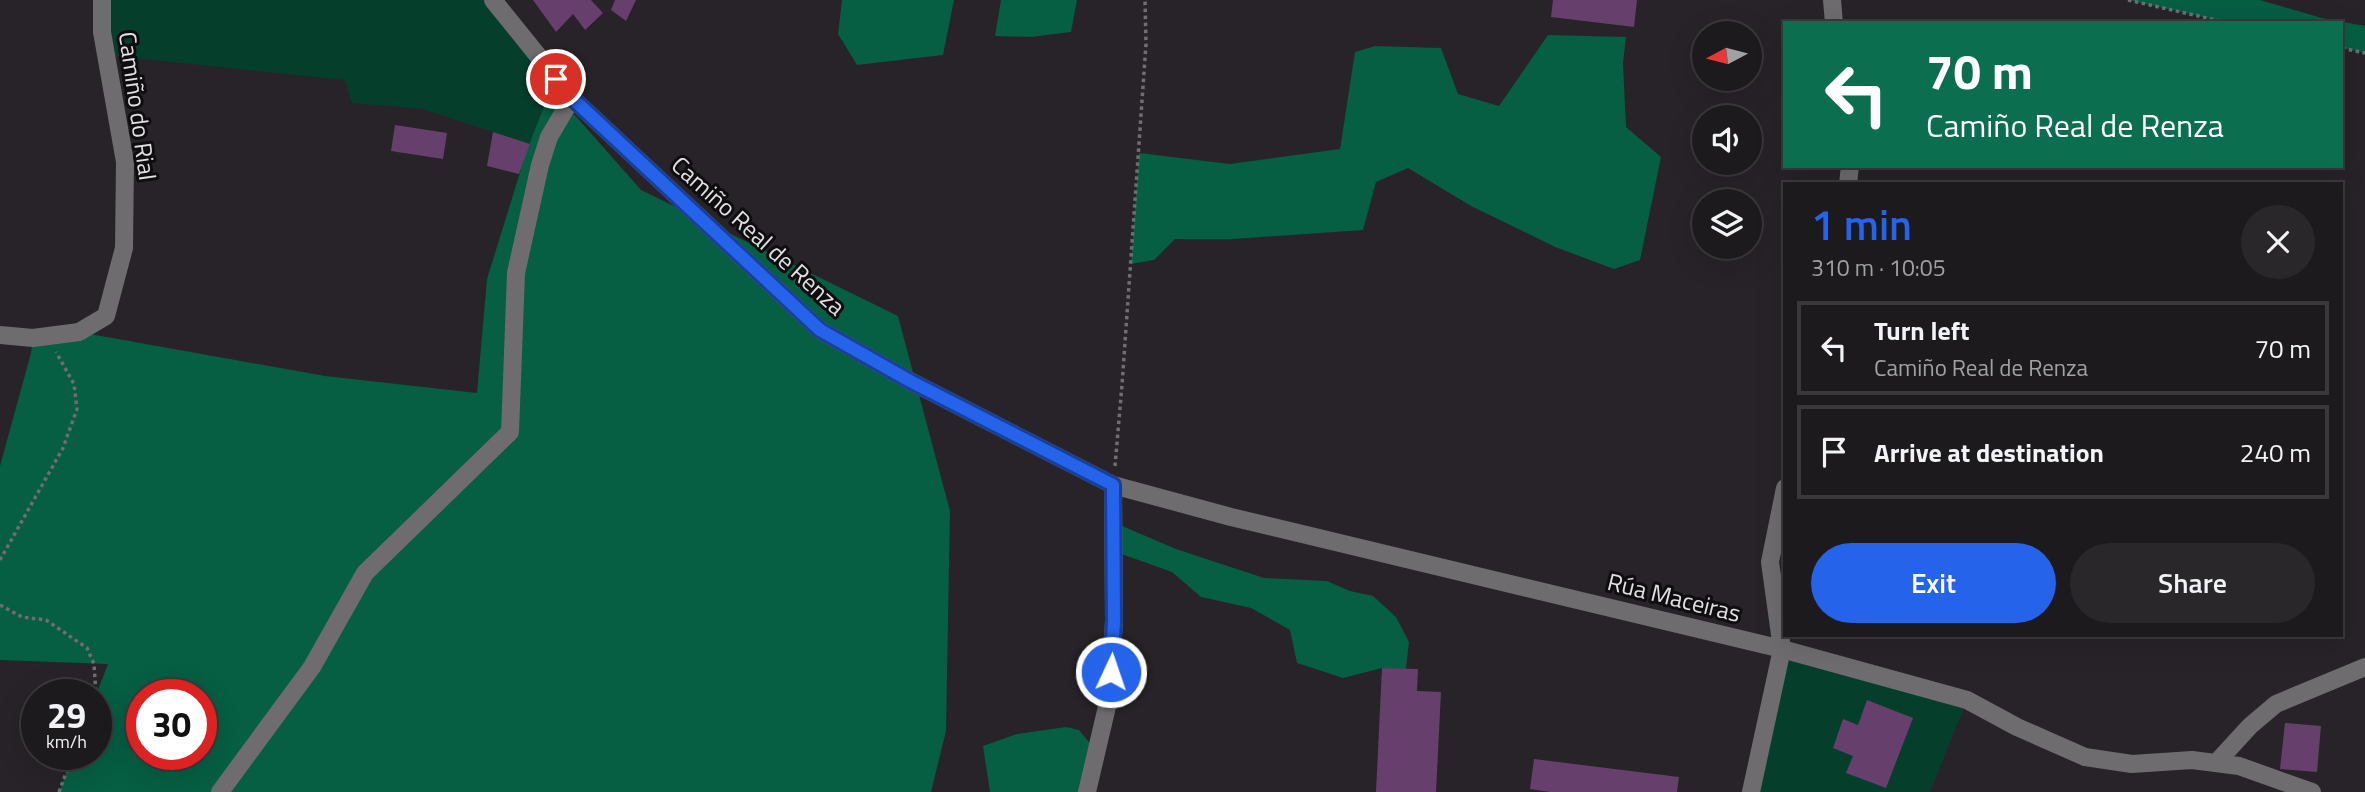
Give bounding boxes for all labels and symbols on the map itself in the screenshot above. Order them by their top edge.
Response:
north arrow [1692,21,1762,91]
street label: Camiño do Rial [110,29,166,182]
pin [526,49,586,109]
street label: Camiño Real de Renza [664,147,854,323]
street label: Rúa Maceiras [1604,563,1745,631]
position arrow [1074,635,1148,709]
speed limit sign: 30 [126,679,217,770]

